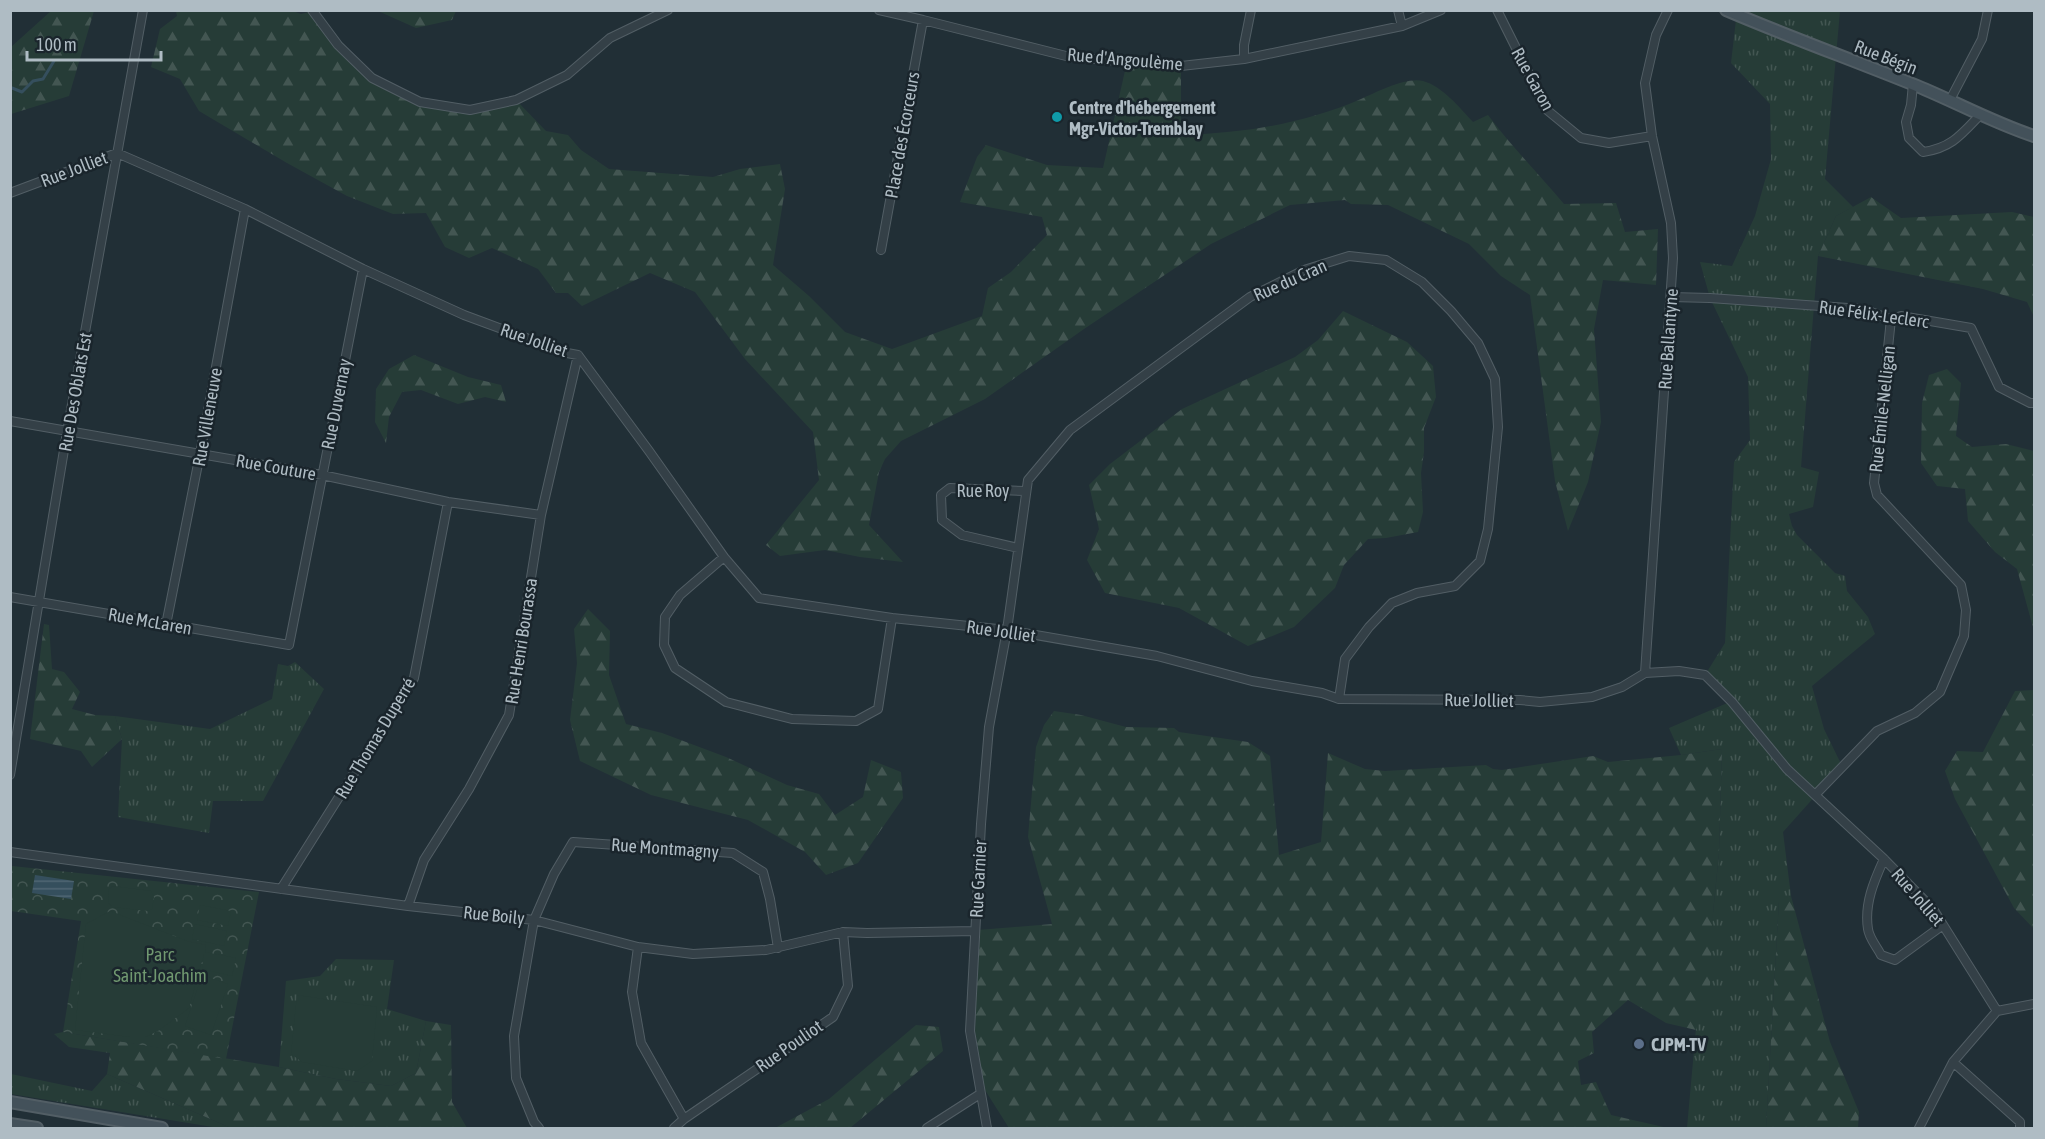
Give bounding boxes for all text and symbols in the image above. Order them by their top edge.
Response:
scale bar [27,24,160,62]
text: 100 m [36,34,77,55]
street label: Rue Bégin [1852,35,1920,79]
street label: Rue d'Angoulème [1066,43,1184,75]
street label: Rue Garon [1507,44,1559,114]
street label: Place des Écorceurs [881,70,923,200]
place label: Centre d'hébergement Mgr-Victor-Tremblay [1069,97,1216,139]
marker: Centre d'hébergement Mgr-Victor-Tremblay [1050,110,1064,124]
street label: Rue Jolliet [38,147,110,191]
street label: Rue du Cran [1250,255,1330,305]
street label: Rue Ballantyne [1654,288,1682,390]
street label: Rue Félix-Leclerc [1818,296,1931,332]
street label: Rue Jolliet [498,319,570,361]
street label: Rue Des Oblats Est [54,331,96,453]
street label: Rue Émile-Nelligan [1865,345,1899,473]
street label: Rue Duvernay [317,357,355,451]
street label: Rue Villeneuve [188,366,226,468]
street label: Rue Couture [234,450,318,484]
street label: Rue Roy [956,480,1010,501]
street label: Rue Henri Bourassa [501,576,541,706]
street label: Rue McLaren [107,603,193,639]
street label: Rue Jolliet [965,616,1037,646]
street label: Rue Thomas Duperré [331,674,419,802]
street label: Rue Jolliet [1444,689,1514,711]
street label: Rue Montmagny [610,834,720,862]
street label: Rue Garnier [965,839,991,918]
street label: Rue Jolliet [1887,864,1949,930]
street label: Rue Boily [462,901,526,929]
park label: Parc Saint-Joachim [113,944,207,986]
street label: Rue Pouliot [752,1015,826,1077]
place label: CJPM-TV [1651,1034,1706,1055]
marker: CJPM-TV [1632,1037,1646,1051]

